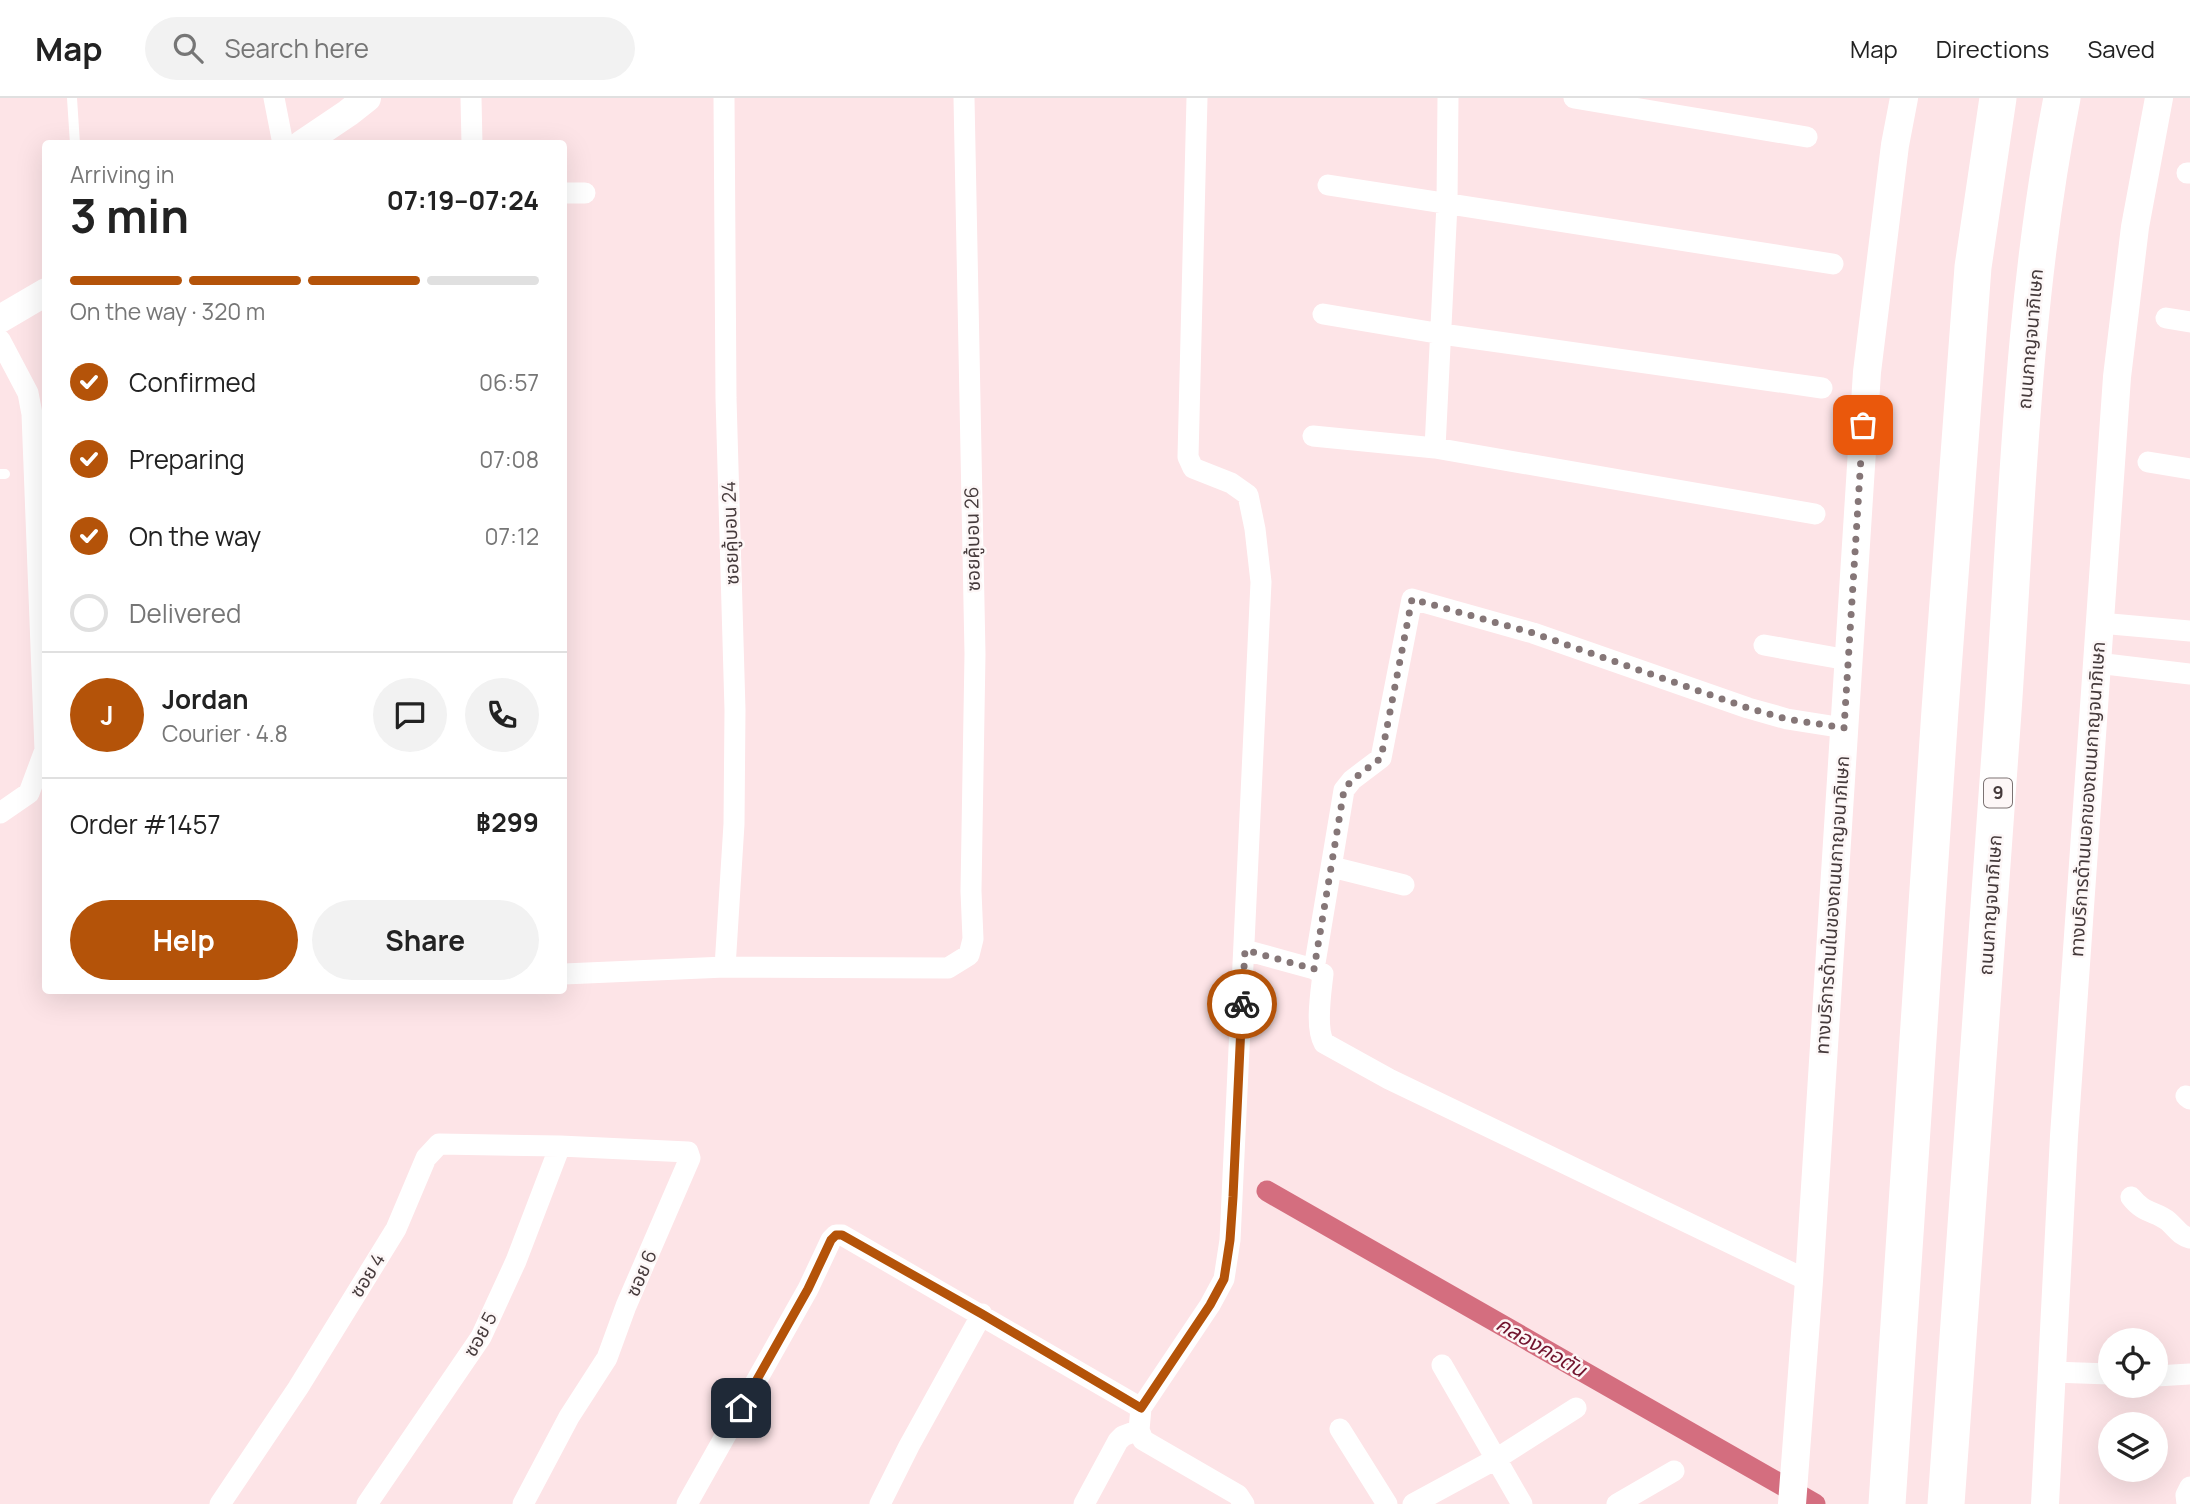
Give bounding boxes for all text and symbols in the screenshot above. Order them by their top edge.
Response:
search box [145,17,635,80]
text: Map [35,26,103,71]
icon: search [169,29,207,67]
text: Search here [225,30,369,66]
text: Map [1850,32,1898,65]
text: Directions [1936,32,2049,65]
text: Saved [2087,32,2155,65]
text: Arriving in [70,158,175,190]
text: 07:19–07:24 [387,182,539,218]
text: 3 min [70,184,189,247]
street label: ถนนกาญจนาภิเษก [2011,268,2049,410]
text: On the way · 320 m [70,295,265,327]
icon: check [70,363,108,401]
text: Confirmed [129,364,256,400]
text: 06:57 [479,366,539,398]
pin [1833,395,1893,455]
icon: bag [1844,406,1882,444]
icon: check [70,440,108,478]
text: Preparing [129,441,245,477]
text: 07:08 [479,443,539,475]
street label: ซอยคู้บอน 24 [715,481,745,585]
street label: ซอยคู้บอน 26 [958,486,986,592]
icon: check [70,517,108,555]
text: On the way [129,518,261,554]
text: 07:12 [484,520,539,552]
text: Delivered [129,595,241,631]
street label: ทางบริการด้านนอกของถนนกาญจนาภิเษก [2063,640,2111,958]
button: chat [373,678,447,752]
button: phone [465,678,539,752]
text: Jordan [162,681,248,717]
text: J [100,697,114,733]
text: Courier · 4.8 [162,717,288,749]
street label: ทางบริการด้านในของถนนกาญจนาภิเษก [1809,755,1855,1055]
road number: 9 [1984,778,2012,808]
text: ฿299 [476,804,539,840]
text: Order #1457 [70,806,221,842]
street label: ถนนกาญจนาภิเษก [1972,834,2008,976]
button: Help [70,900,298,980]
button: Share [312,900,539,980]
courier [1207,969,1277,1039]
icon: bike [1223,985,1261,1023]
street label: ซอย 6 [619,1246,663,1300]
street label: ซอย 4 [343,1248,391,1302]
street label: ซอย 5 [457,1307,503,1361]
water label: คลองคอตัน [1491,1309,1593,1384]
map controls [2098,1328,2168,1482]
button: locate [2098,1328,2168,1398]
pin [711,1378,771,1438]
icon: home [722,1389,760,1427]
button: layers [2098,1412,2168,1482]

